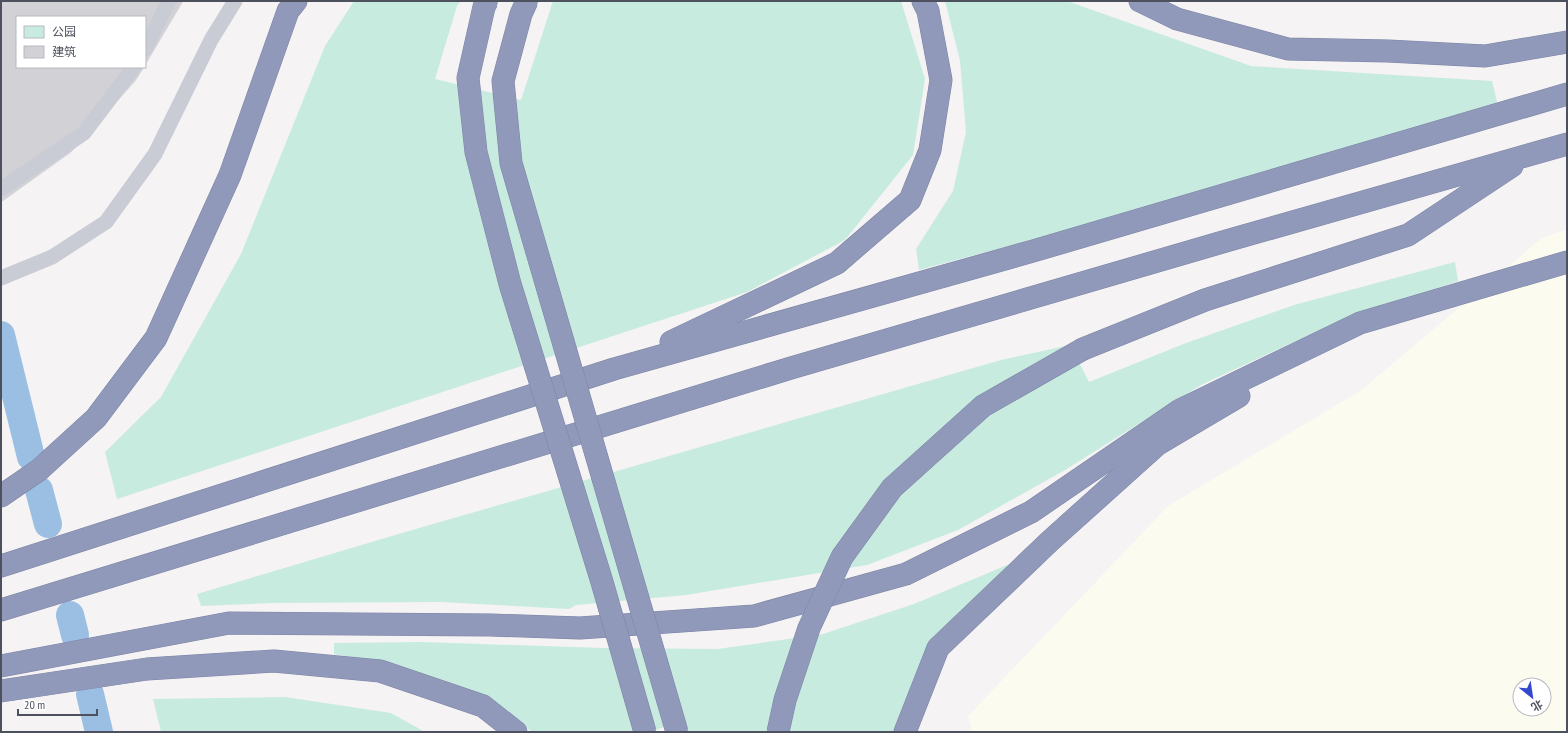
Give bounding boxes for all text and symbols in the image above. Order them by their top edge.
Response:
legend [16,16,146,68]
text: 公园 [52,24,76,39]
text: 建筑 [52,44,76,59]
north arrow [1512,677,1552,717]
scale bar [18,691,97,717]
text: 20 m [24,697,45,712]
text: 北 [1529,697,1545,714]

